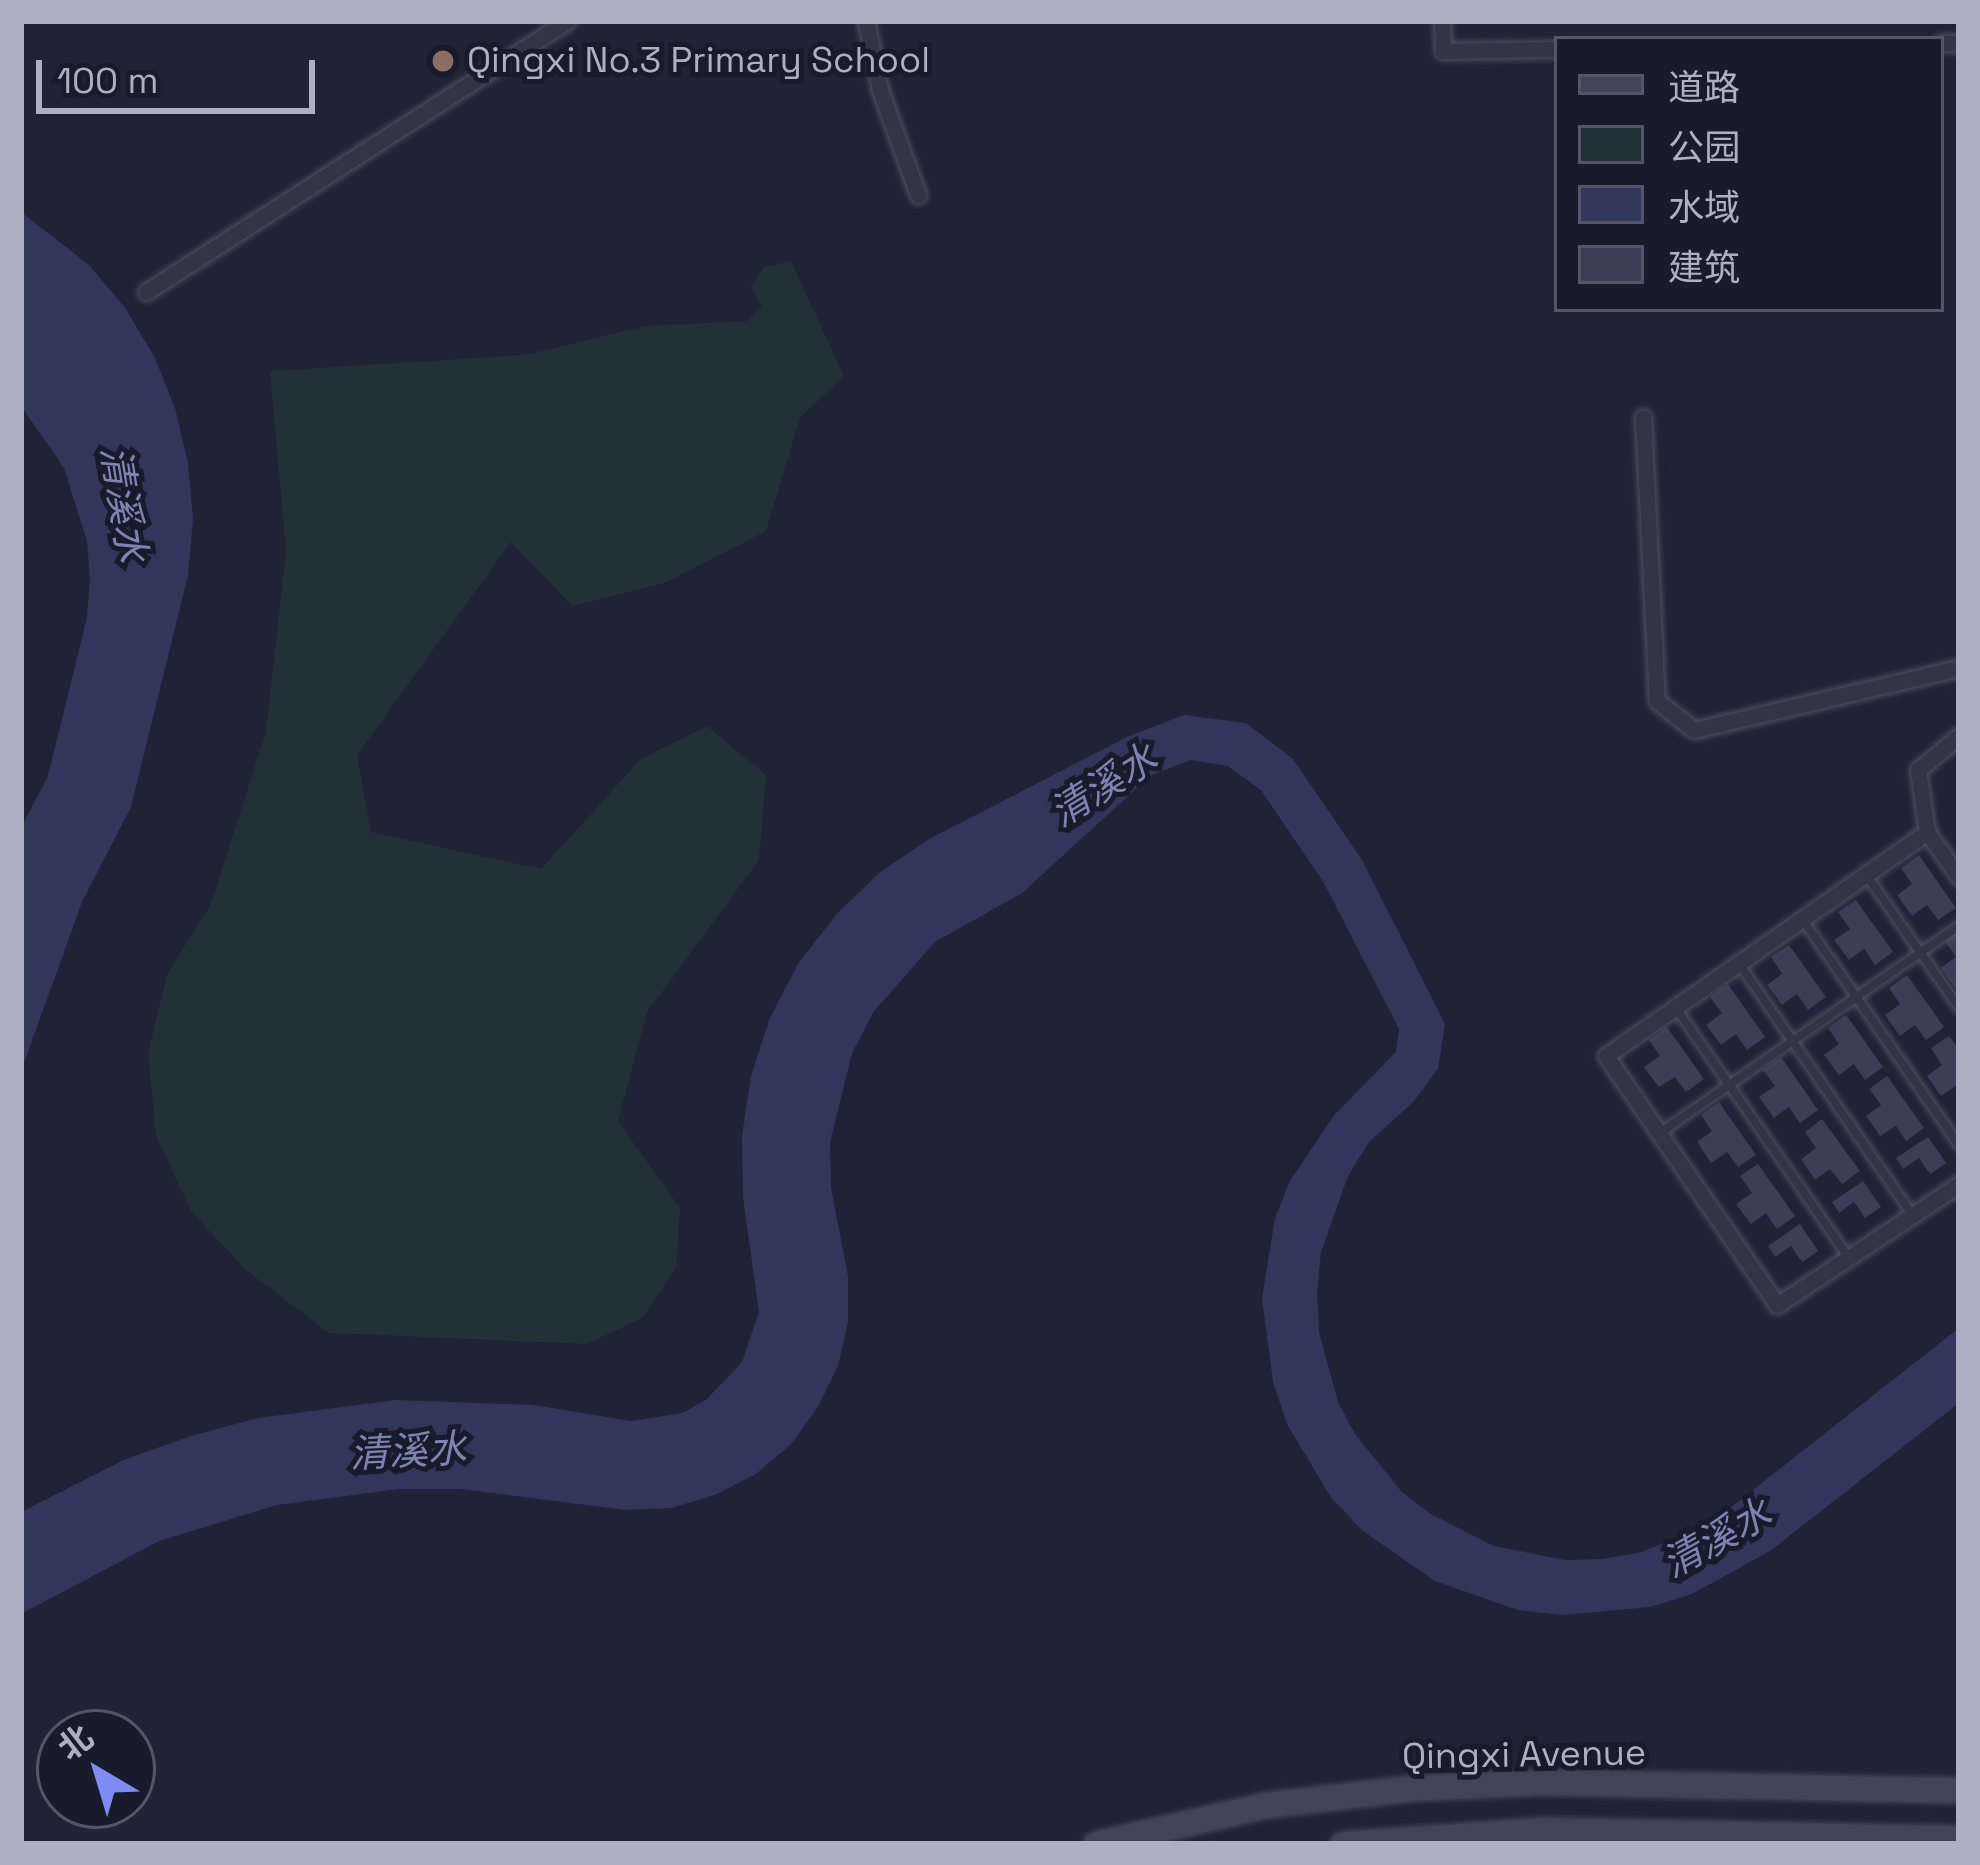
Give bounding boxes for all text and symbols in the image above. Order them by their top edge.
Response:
scale bar [42,36,321,110]
legend [1554,36,1944,312]
place label: Qingxi No.3 Primary School [467,39,930,83]
marker: Qingxi No.3 Primary School [430,48,456,74]
text: 100 m [57,58,158,104]
text: 道路 [1668,65,1740,111]
text: 公园 [1668,125,1740,171]
text: 水域 [1668,185,1740,231]
text: 建筑 [1668,245,1740,291]
water label: 清溪水 [91,443,155,565]
water label: 清溪水 [1042,735,1166,837]
water label: 清溪水 [348,1426,468,1478]
water label: 清溪水 [1654,1490,1780,1588]
north arrow [36,1709,156,1829]
text: 北 [50,1716,102,1770]
street label: Qingxi Avenue [1401,1731,1647,1779]

